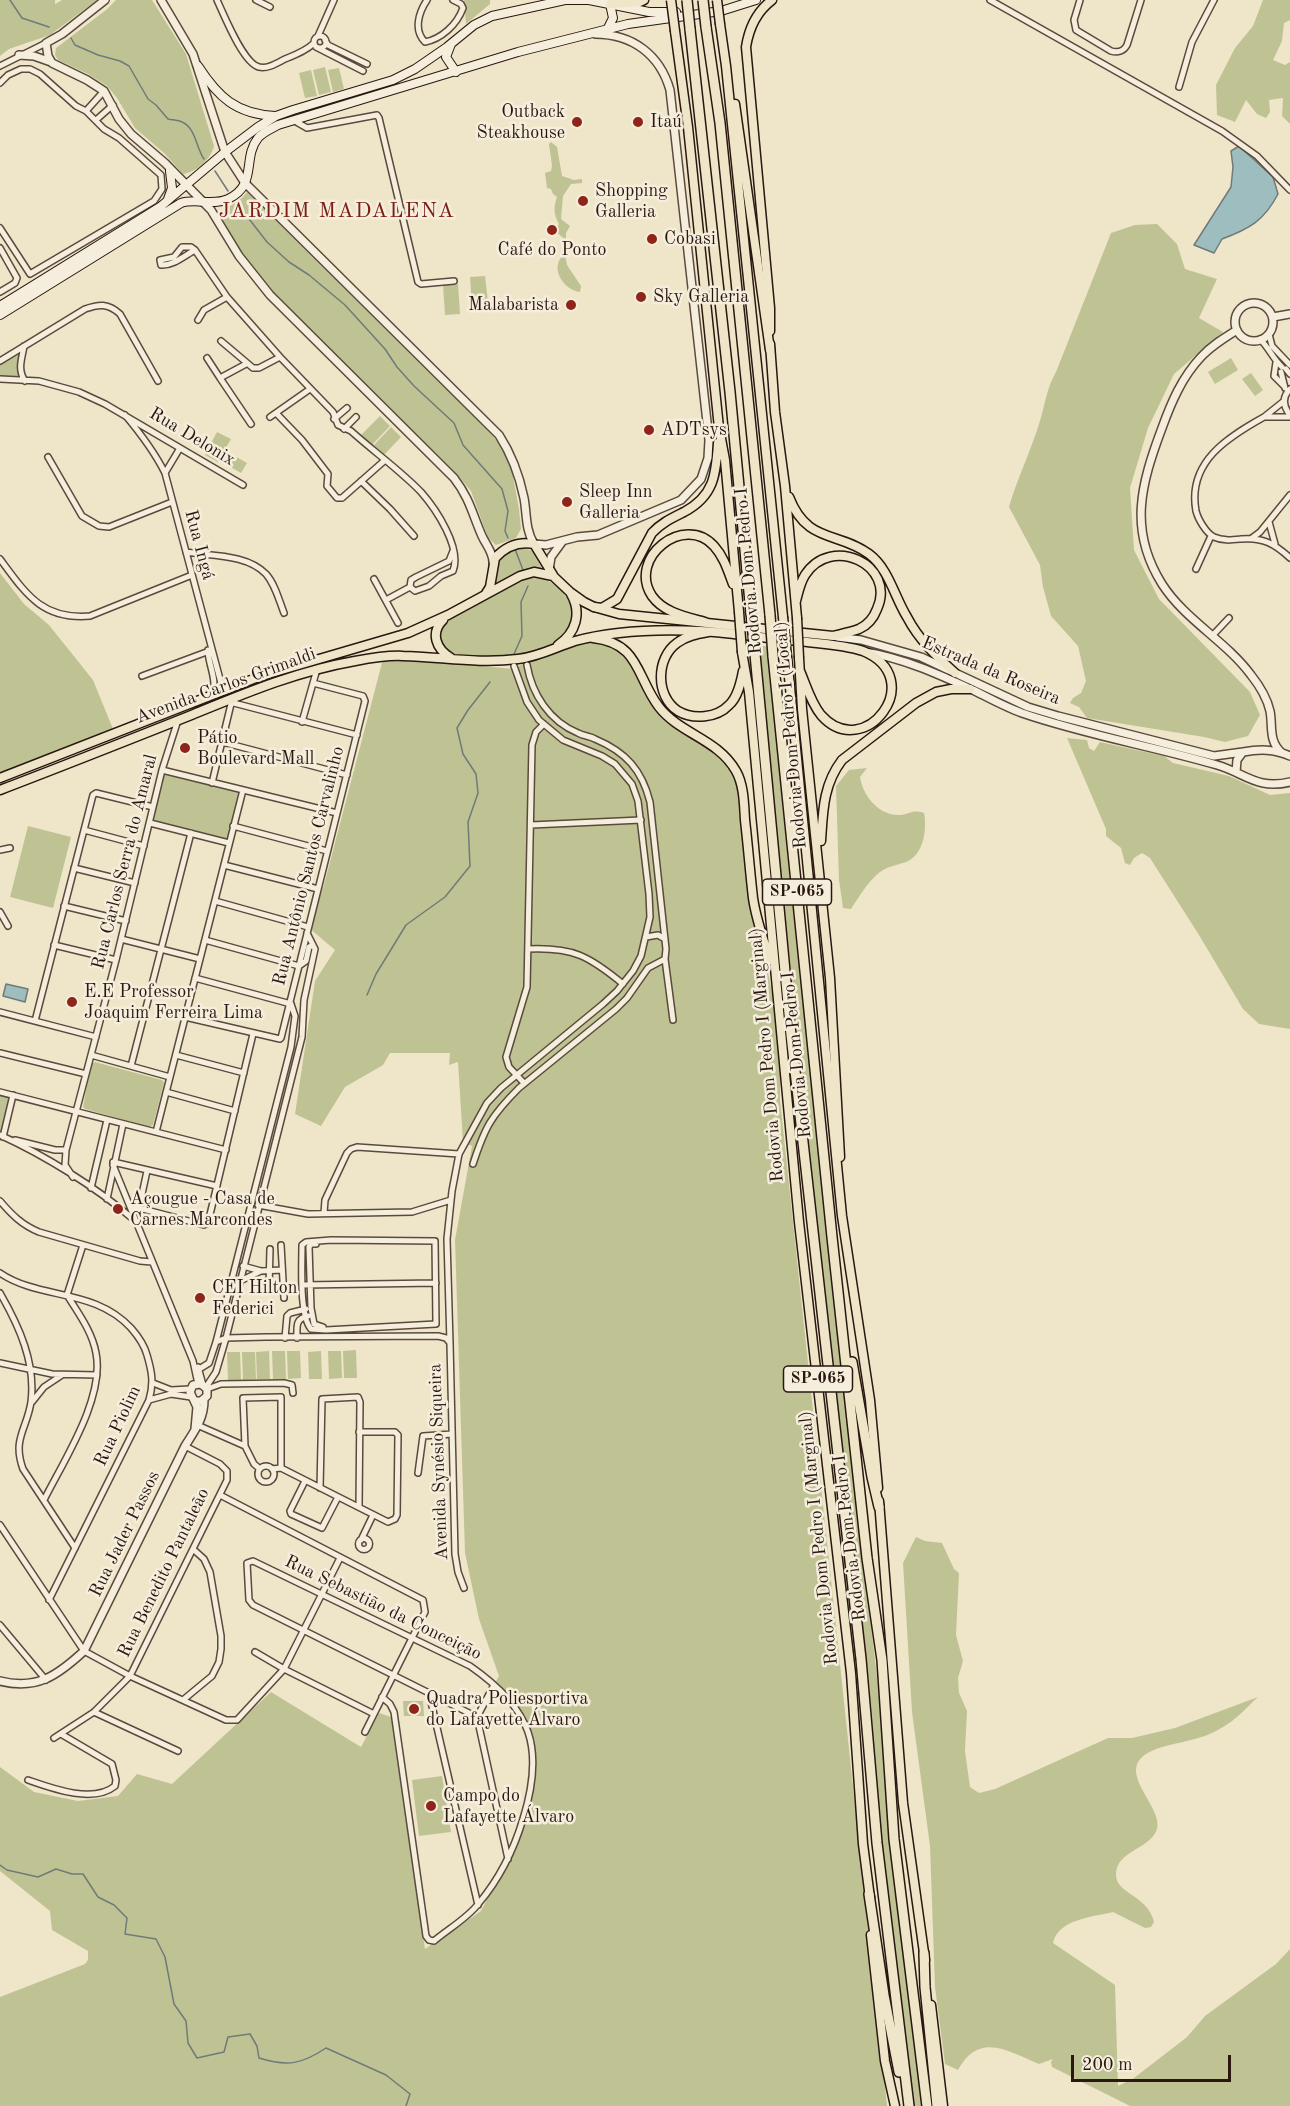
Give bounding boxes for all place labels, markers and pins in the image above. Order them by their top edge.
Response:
place label: Outback Steakhouse [477,101,565,144]
place label: Itaú [650,111,682,133]
marker: Outback Steakhouse [570,115,584,129]
marker: Itaú [631,115,645,129]
place label: Shopping Galleria [595,180,668,222]
marker: Shopping Galleria [576,194,590,208]
marker: Café do Ponto [545,223,559,237]
place label: Cobasi [664,228,716,250]
marker: Cobasi [645,232,659,246]
place label: Café do Ponto [498,239,606,261]
place label: Sky Galleria [653,286,749,308]
marker: Sky Galleria [634,290,648,304]
place label: Malabarista [468,294,559,316]
marker: Malabarista [564,298,578,312]
place label: ADTsys [661,419,727,441]
marker: ADTsys [642,423,656,437]
place label: Sleep Inn Galleria [579,481,652,524]
marker: Sleep Inn Galleria [560,495,574,509]
place label: Pátio Boulevard Mall [197,727,314,770]
marker: Pátio Boulevard Mall [178,741,192,755]
place label: E.E Professor Joaquim Ferreira Lima [84,981,263,1024]
marker: E.E Professor Joaquim Ferreira Lima [65,995,79,1009]
place label: Açougue - Casa de Carnes Marcondes [130,1188,275,1230]
marker: Açougue - Casa de Carnes Marcondes [111,1202,125,1216]
place label: CEI Hilton Federici [212,1277,297,1320]
marker: CEI Hilton Federici [193,1291,207,1305]
place label: Quadra Poliesportiva do Lafayette Álvaro [426,1688,589,1730]
marker: Quadra Poliesportiva do Lafayette Álvaro [407,1702,421,1716]
place label: Campo do Lafayette Álvaro [443,1785,574,1828]
marker: Campo do Lafayette Álvaro [424,1799,438,1813]

